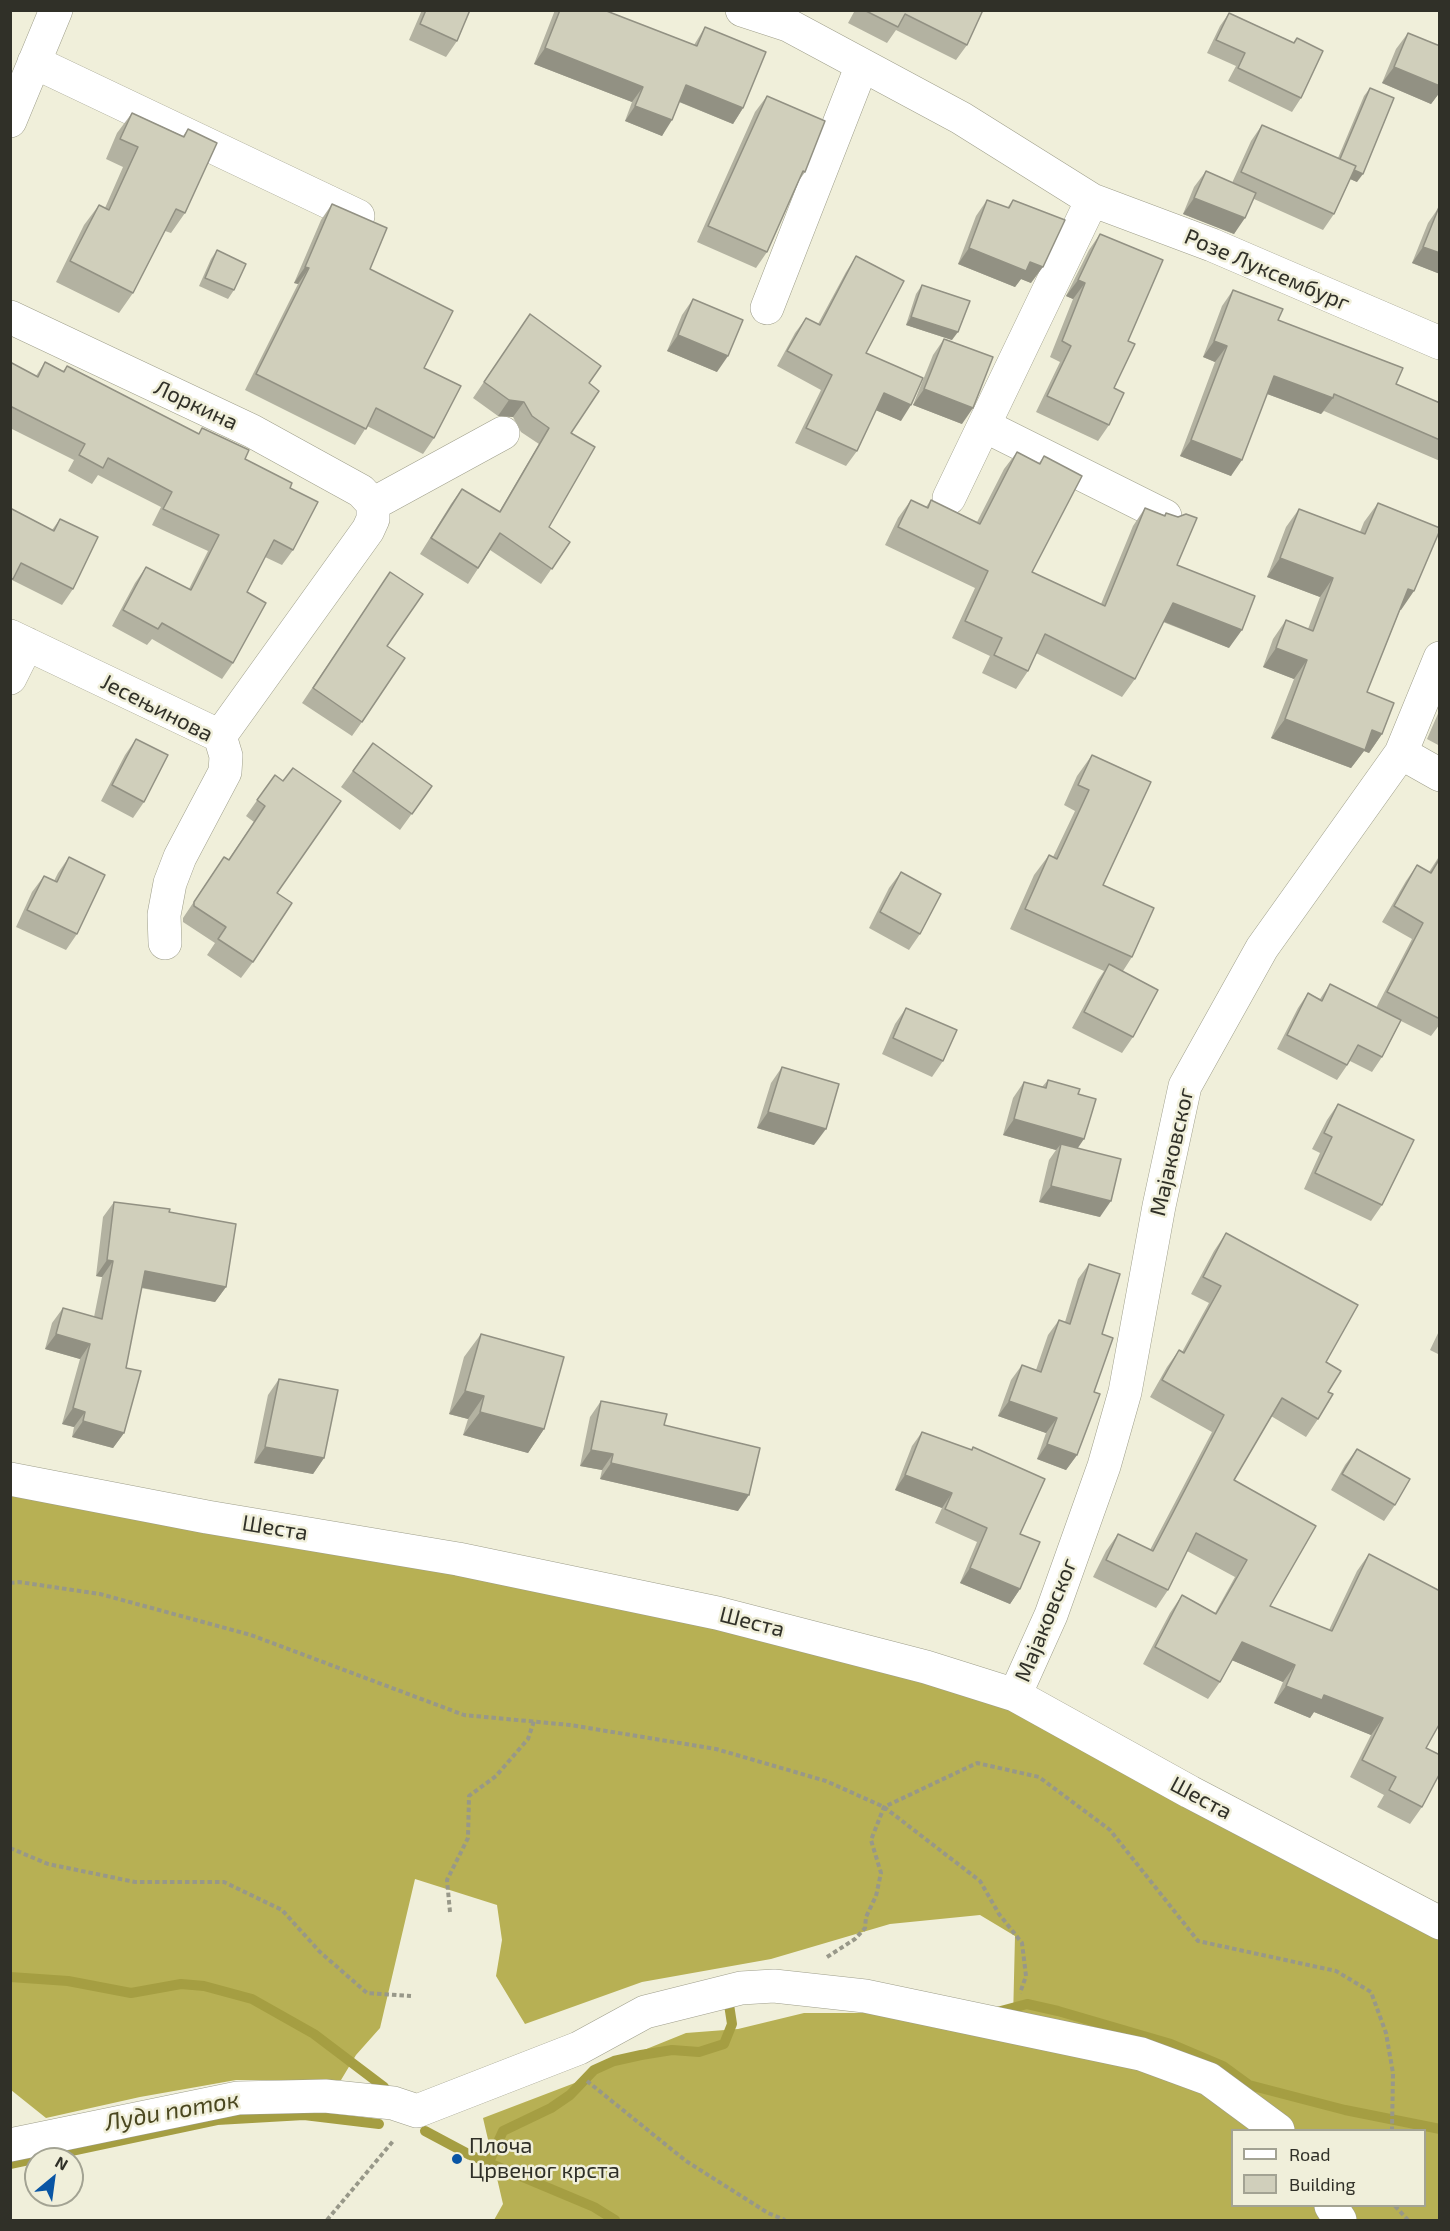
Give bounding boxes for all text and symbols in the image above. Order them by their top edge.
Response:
street label: Розе Луксембург [1180,223,1354,317]
street label: Лоркина [150,374,242,436]
street label: Јесењинова [97,668,217,748]
street label: Мајаковског [1144,1085,1200,1219]
street label: Шеста [240,1510,310,1546]
street label: Мајаковског [1009,1554,1083,1686]
street label: Шеста [717,1601,787,1643]
street label: Шеста [1166,1771,1236,1825]
water label: Луди поток [103,2085,241,2137]
legend [1231,2129,1426,2207]
place label: Плоча Црвеног крста [469,2133,620,2184]
text: Road [1289,2143,1330,2165]
north arrow [24,2147,84,2207]
text: N [52,2151,72,2174]
marker: Плоча Црвеног крста [450,2152,464,2166]
text: Building [1289,2173,1356,2195]

